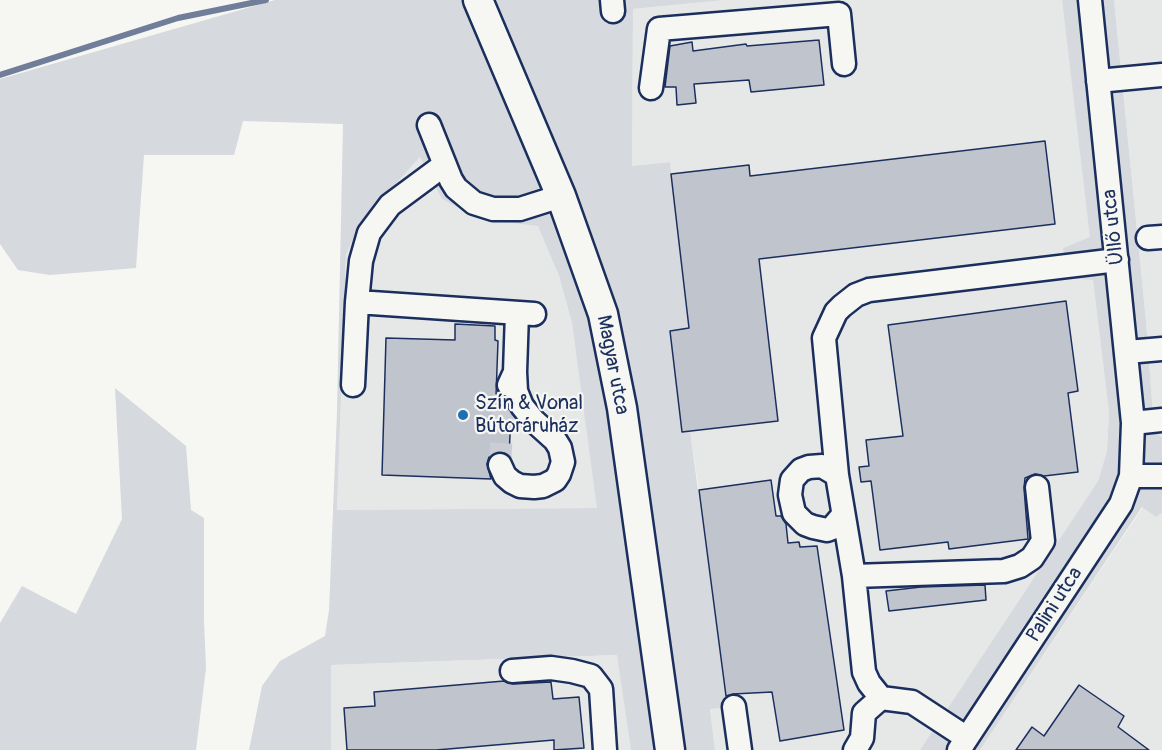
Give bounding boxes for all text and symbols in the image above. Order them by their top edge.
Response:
street label: Üllő utca [1098,188,1130,266]
street label: Magyar utca [591,313,633,417]
place label: Szín & Vonal Bútoráruház [475,392,583,439]
marker: Szín & Vonal Bútoráruház [456,408,470,422]
street label: Palini utca [1022,563,1088,647]

